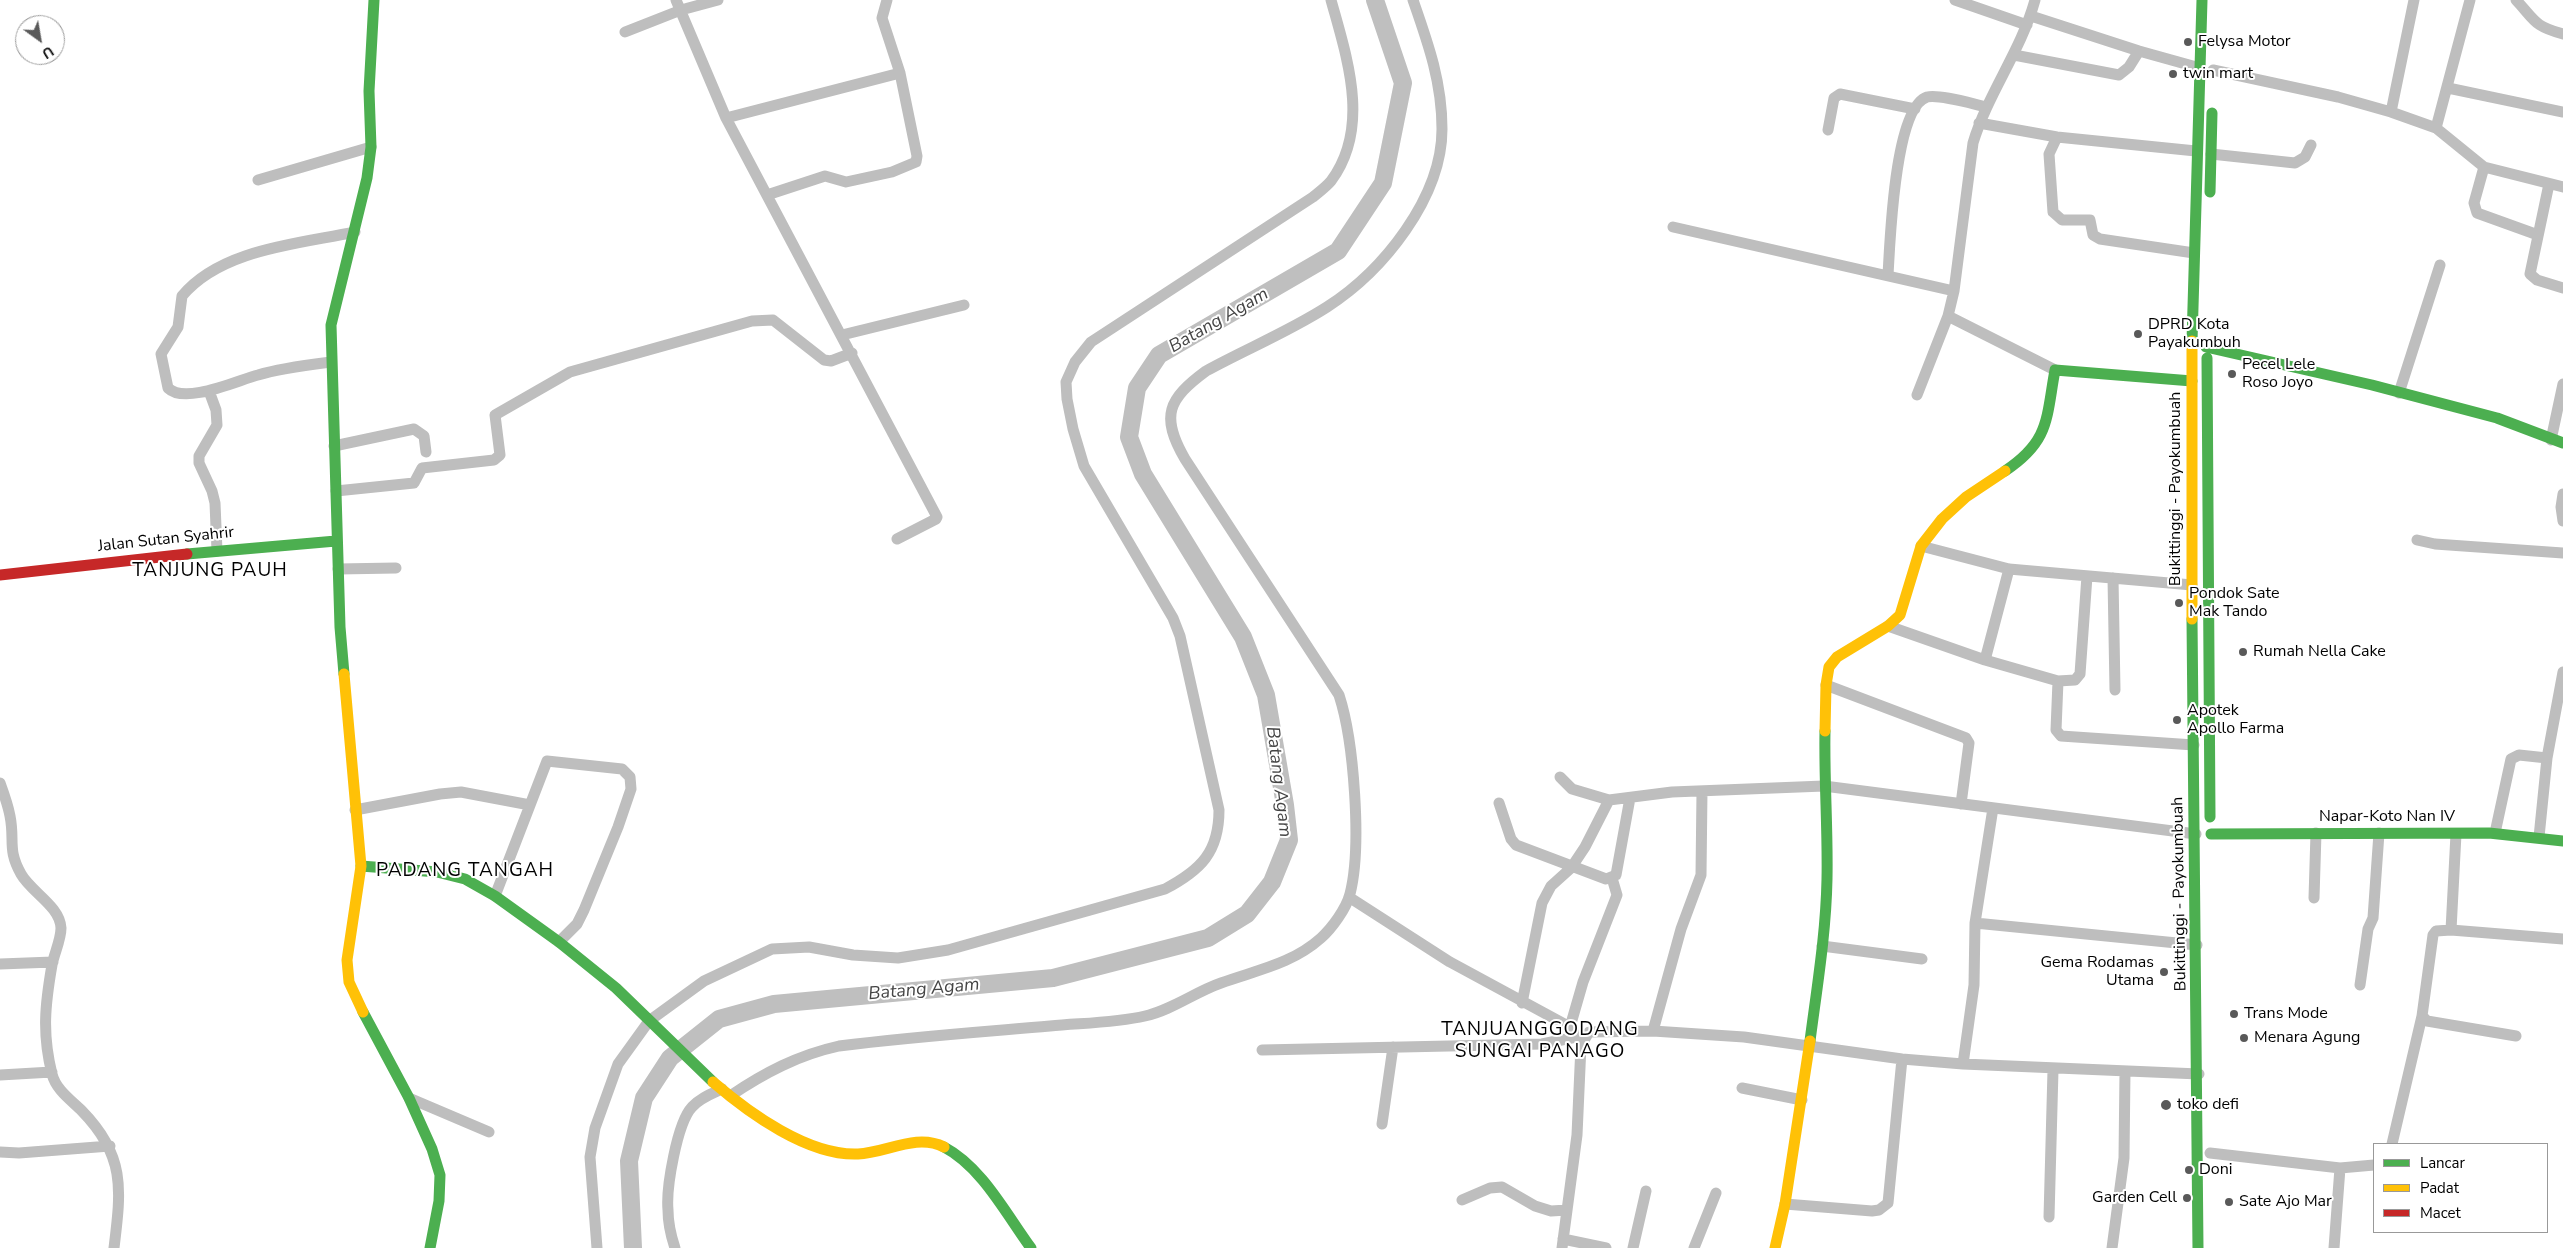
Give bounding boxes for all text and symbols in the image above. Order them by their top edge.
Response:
north arrow [15,15,65,65]
place label: Felysa Motor [2198,32,2291,52]
marker: Felysa Motor [2182,36,2194,48]
text: U [38,41,57,63]
place label: twin mart [2183,64,2253,84]
marker: twin mart [2167,68,2179,80]
water label: Batang Agam [1165,284,1273,358]
place label: DPRD Kota Payakumbuh [2148,315,2241,353]
marker: DPRD Kota Payakumbuh [2132,328,2144,340]
place label: Pecel Lele Roso Joyo [2242,355,2315,393]
marker: Pecel Lele Roso Joyo [2226,368,2238,380]
street label: Bukittinggi - Payokumbuah [2166,392,2186,586]
street label: Jalan Sutan Syahrir [97,523,235,557]
district label: TANJUNG PAUH [131,560,289,582]
place label: Pondok Sate Mak Tando [2189,584,2279,622]
marker: Pondok Sate Mak Tando [2173,597,2185,609]
place label: Rumah Nella Cake [2253,642,2386,662]
marker: Rumah Nella Cake [2237,646,2249,658]
place label: Apotek Apollo Farma [2187,701,2284,739]
marker: Apotek Apollo Farma [2171,714,2183,726]
water label: Batang Agam [1260,725,1296,839]
street label: Bukittinggi - Payokumbuah [2169,797,2191,991]
street label: Napar-Koto Nan IV [2319,807,2455,827]
district label: PADANG TANGAH [374,860,556,882]
place label: Gema Rodamas Utama [2040,953,2154,991]
marker: Gema Rodamas Utama [2158,966,2170,978]
water label: Batang Agam [868,974,980,1006]
place label: Trans Mode [2244,1004,2328,1024]
marker: Trans Mode [2228,1008,2240,1020]
district label: TANJUANGGODANG SUNGAI PANAGO [1440,1019,1640,1063]
place label: Menara Agung [2254,1028,2360,1048]
marker: Menara Agung [2238,1032,2250,1044]
place label: toko defi [2177,1095,2239,1115]
marker: toko defi [2159,1098,2173,1112]
legend [2373,1143,2548,1233]
text: Lancar [2420,1153,2465,1173]
place label: Doni [2199,1160,2233,1180]
marker: Doni [2183,1164,2195,1176]
text: Padat [2420,1178,2459,1198]
place label: Garden Cell [2092,1188,2177,1208]
marker: Garden Cell [2181,1192,2193,1204]
place label: Sate Ajo Mar [2239,1192,2332,1212]
marker: Sate Ajo Mar [2223,1196,2235,1208]
text: Macet [2420,1203,2461,1223]

